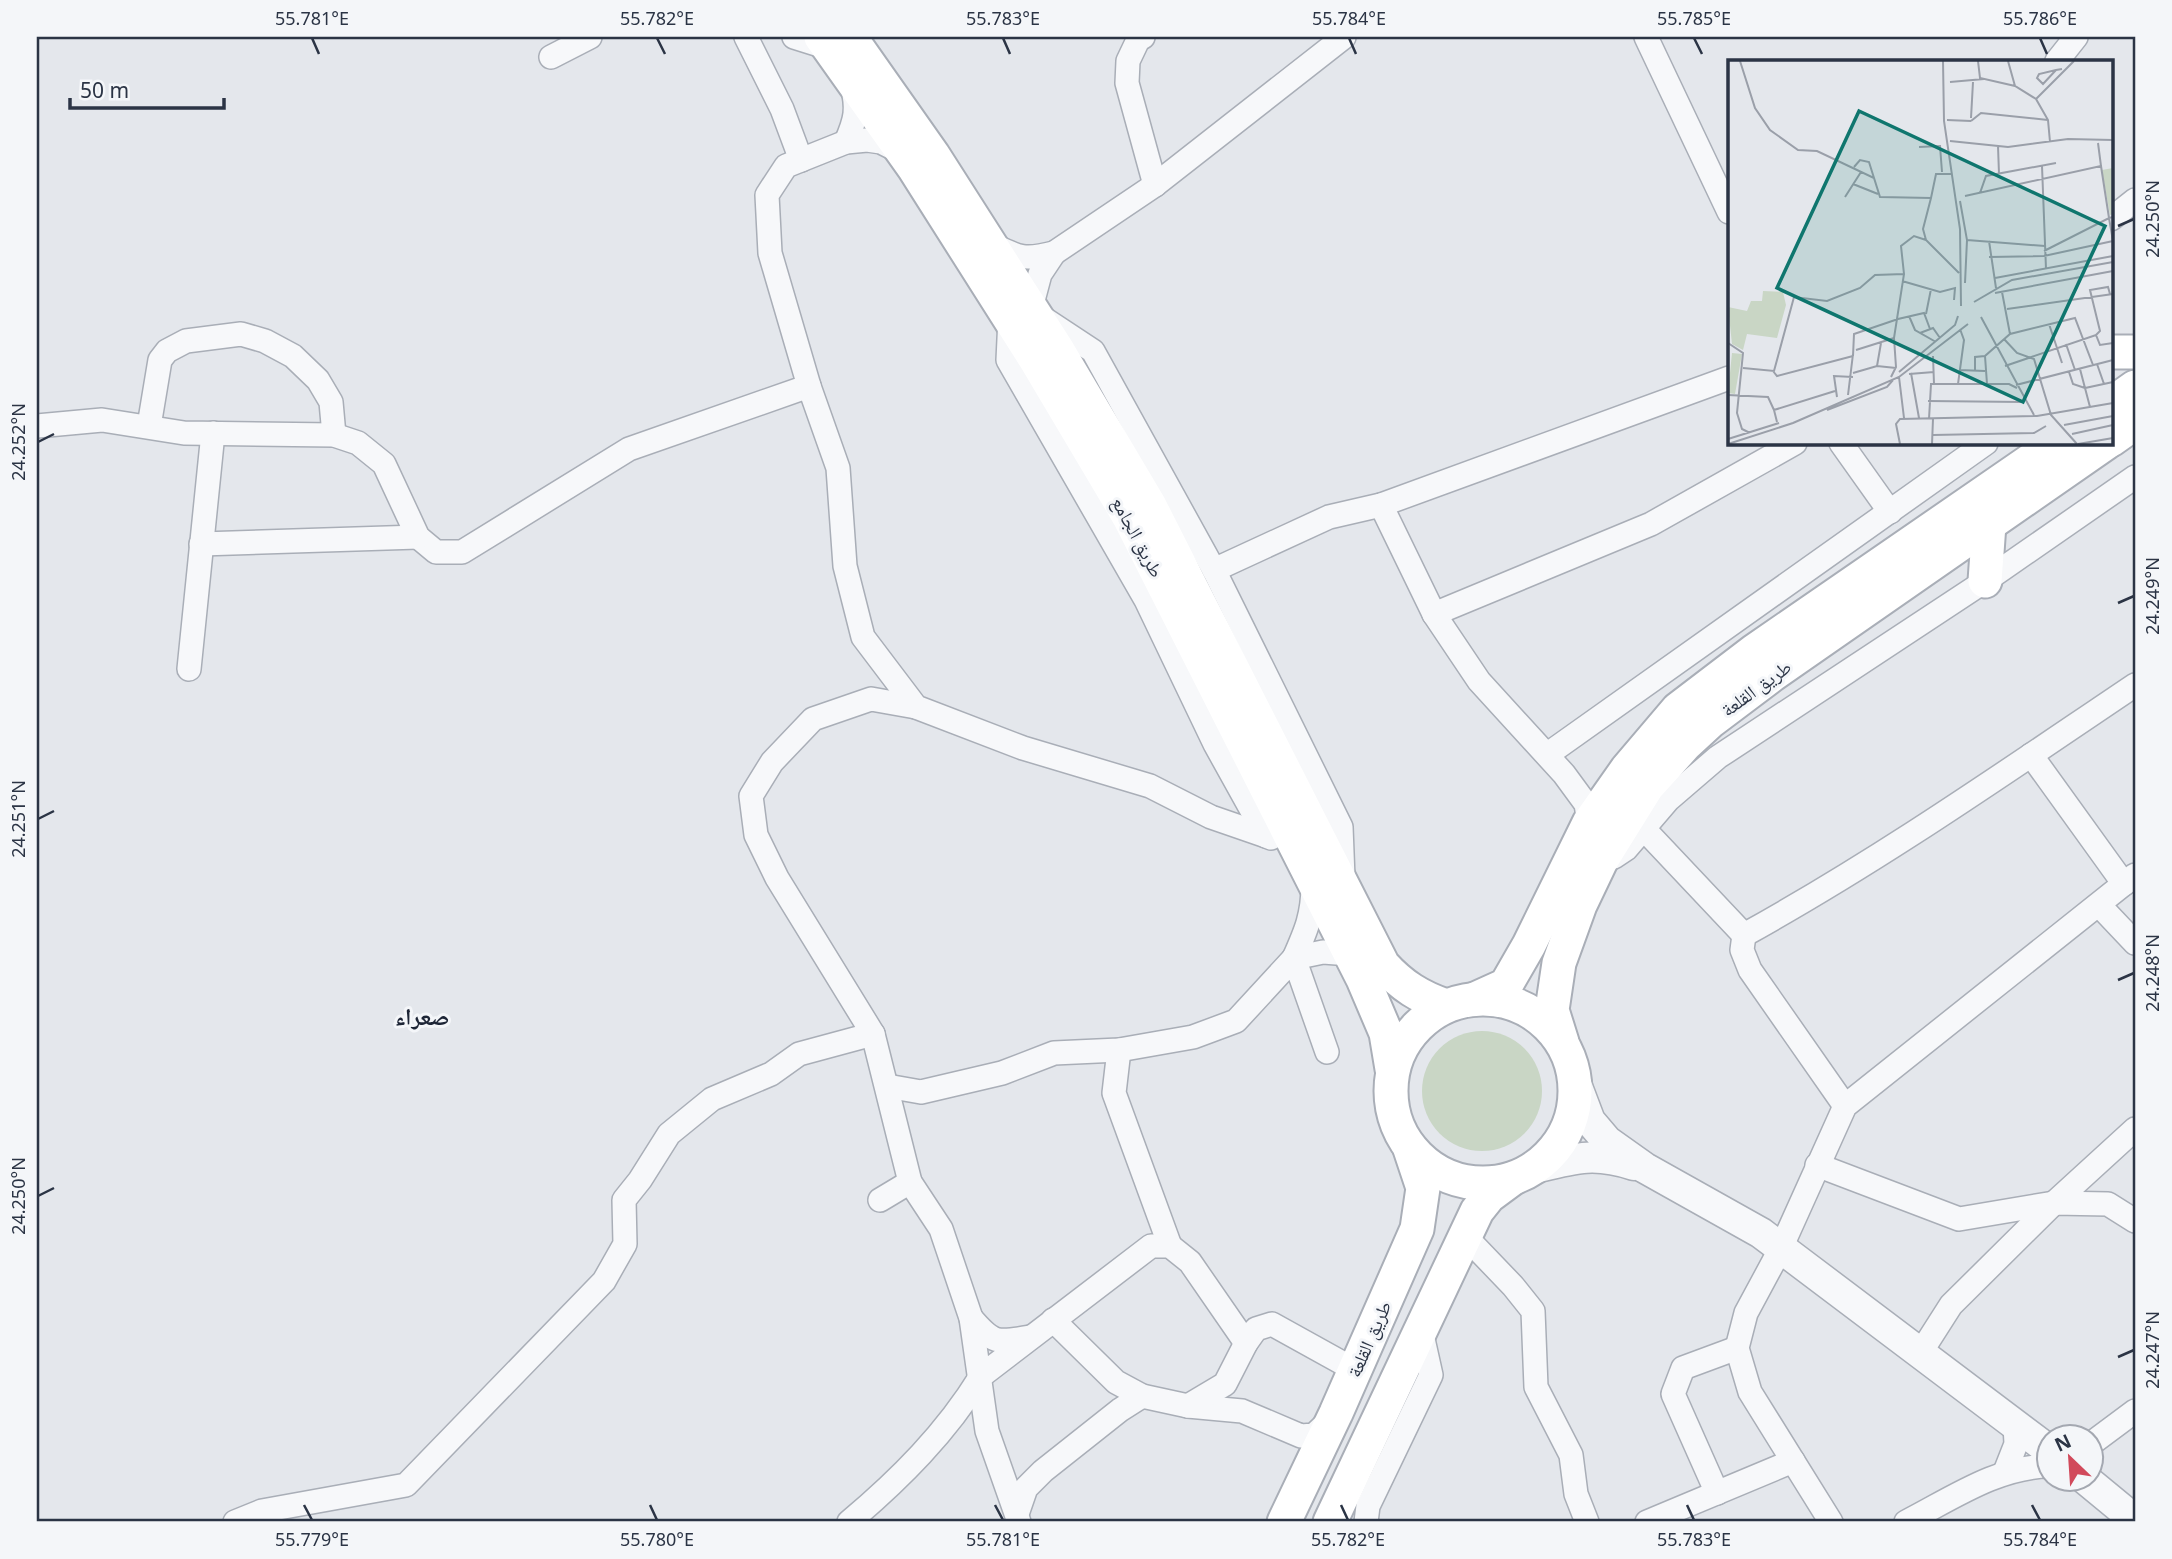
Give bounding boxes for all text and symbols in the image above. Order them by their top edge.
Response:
text: 55.781°E [275,6,349,30]
text: 55.782°E [620,6,694,30]
text: 55.783°E [966,6,1040,30]
text: 55.784°E [1312,6,1386,30]
text: 55.785°E [1657,6,1731,30]
text: 55.786°E [2003,6,2077,30]
inset map [1728,60,2112,444]
scale bar [70,66,224,110]
text: 50 m [80,76,129,104]
text: 24.250°N [2140,180,2164,258]
text: 24.252°N [6,403,30,481]
street label: طريق الجامع [1106,492,1170,582]
text: 24.249°N [2140,557,2164,635]
street label: طريق القلعة [1716,654,1796,722]
text: 24.251°N [6,780,30,858]
text: 24.248°N [2140,934,2164,1012]
district label: صعراء [395,1000,449,1032]
text: 24.250°N [6,1157,30,1235]
street label: طريق القلعة [1341,1297,1397,1381]
text: 24.247°N [2140,1311,2164,1389]
north arrow [2036,1422,2106,1492]
text: N [2050,1428,2075,1458]
text: 55.779°E [275,1527,349,1551]
text: 55.780°E [620,1527,694,1551]
text: 55.781°E [966,1527,1040,1551]
text: 55.782°E [1311,1527,1385,1551]
text: 55.783°E [1657,1527,1731,1551]
text: 55.784°E [2003,1527,2077,1551]

